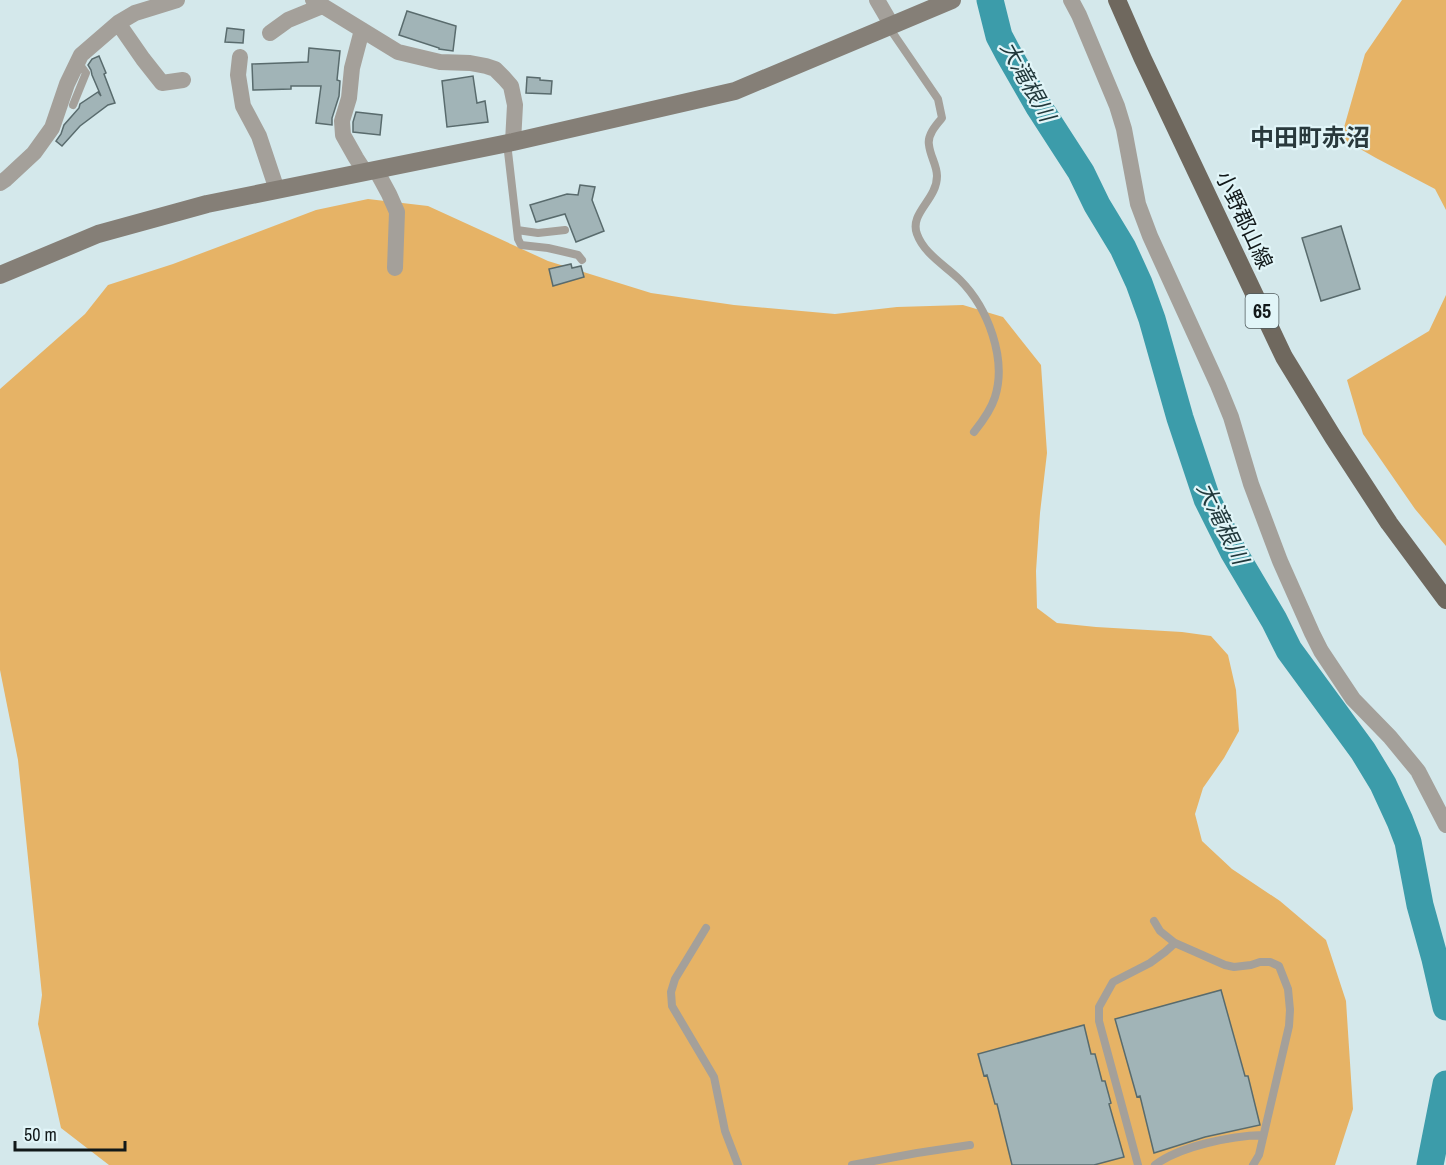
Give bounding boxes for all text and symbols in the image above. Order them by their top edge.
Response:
water label: 大滝根川 [994,35,1063,128]
district label: 中田町赤沼 [1250,121,1370,153]
street label: 小野郡山線 [1209,166,1280,273]
road number: 65 [1246,294,1278,328]
water label: 大滝根川 [1190,477,1257,571]
scale bar [15,1114,124,1152]
text: 50 m [24,1122,57,1147]

